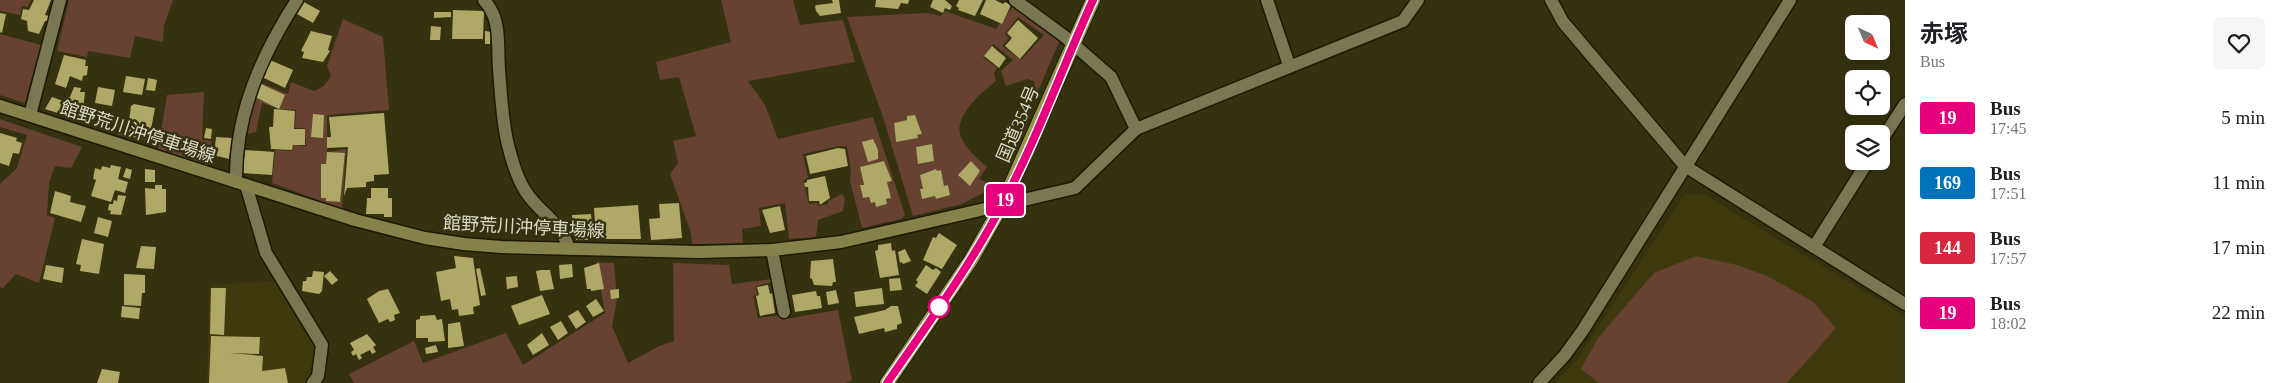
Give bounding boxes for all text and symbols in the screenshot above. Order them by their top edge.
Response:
north arrow [1845,15,1890,60]
map controls [1845,15,1890,170]
button: heart [2213,17,2265,69]
text: 赤塚 [1920,21,1968,47]
text: Bus [1920,53,1945,70]
button: locate [1845,70,1890,115]
street label: 国道354号 [993,83,1043,165]
street label: 館野荒川沖停車場線 [58,97,218,167]
text: Bus [1990,98,2021,119]
text: 5 min [2221,107,2265,128]
text: 19 [1939,108,1957,128]
text: 17:45 [1990,120,2026,137]
button: layers [1845,125,1890,170]
text: Bus [1990,163,2021,184]
text: 11 min [2212,172,2265,193]
text: 169 [1934,173,1961,193]
line badge: 19 [982,184,1028,216]
text: 17:51 [1990,185,2026,202]
text: 19 [996,190,1014,210]
street label: 館野荒川沖停車場線 [443,213,605,241]
text: Bus [1990,228,2021,249]
text: 17 min [2212,237,2265,258]
text: 144 [1934,238,1961,258]
text: 17:57 [1990,250,2026,267]
text: Bus [1990,293,2021,314]
unlabelled marker [928,296,950,318]
text: 22 min [2212,302,2265,323]
text: 19 [1939,303,1957,323]
text: 18:02 [1990,315,2026,332]

